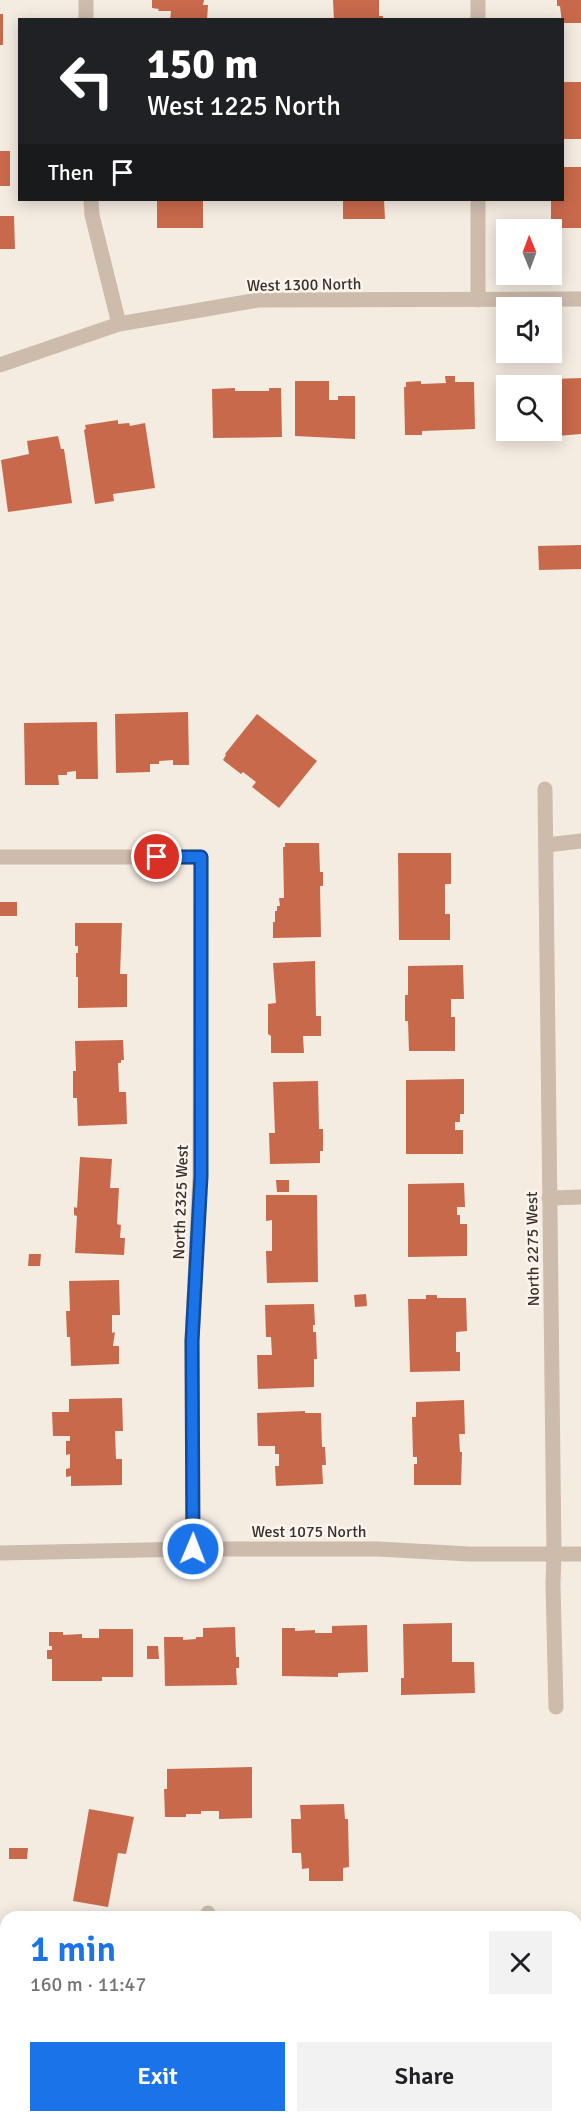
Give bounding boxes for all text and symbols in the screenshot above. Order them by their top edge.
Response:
text: 150 m [147,39,258,90]
icon: left [48,42,126,120]
text: West 1225 North [147,90,341,123]
icon: arrive [106,156,139,189]
text: Then [48,159,94,186]
north arrow [496,219,562,285]
map controls [496,219,562,441]
street label: West 1300 North [246,274,362,296]
button: sound [496,297,562,363]
button: search [496,375,562,441]
pin [131,831,182,882]
icon: arrive [140,840,173,873]
street label: North 2325 West [169,1144,193,1260]
street label: North 2275 West [522,1191,544,1307]
position arrow [161,1517,225,1581]
street label: West 1075 North [252,1522,366,1542]
text: 1 min [30,1927,116,1972]
button: close [489,1931,552,1994]
text: 160 m · 11:47 [30,1972,146,1997]
button: Exit [30,2042,285,2111]
button: Share [297,2042,552,2111]

